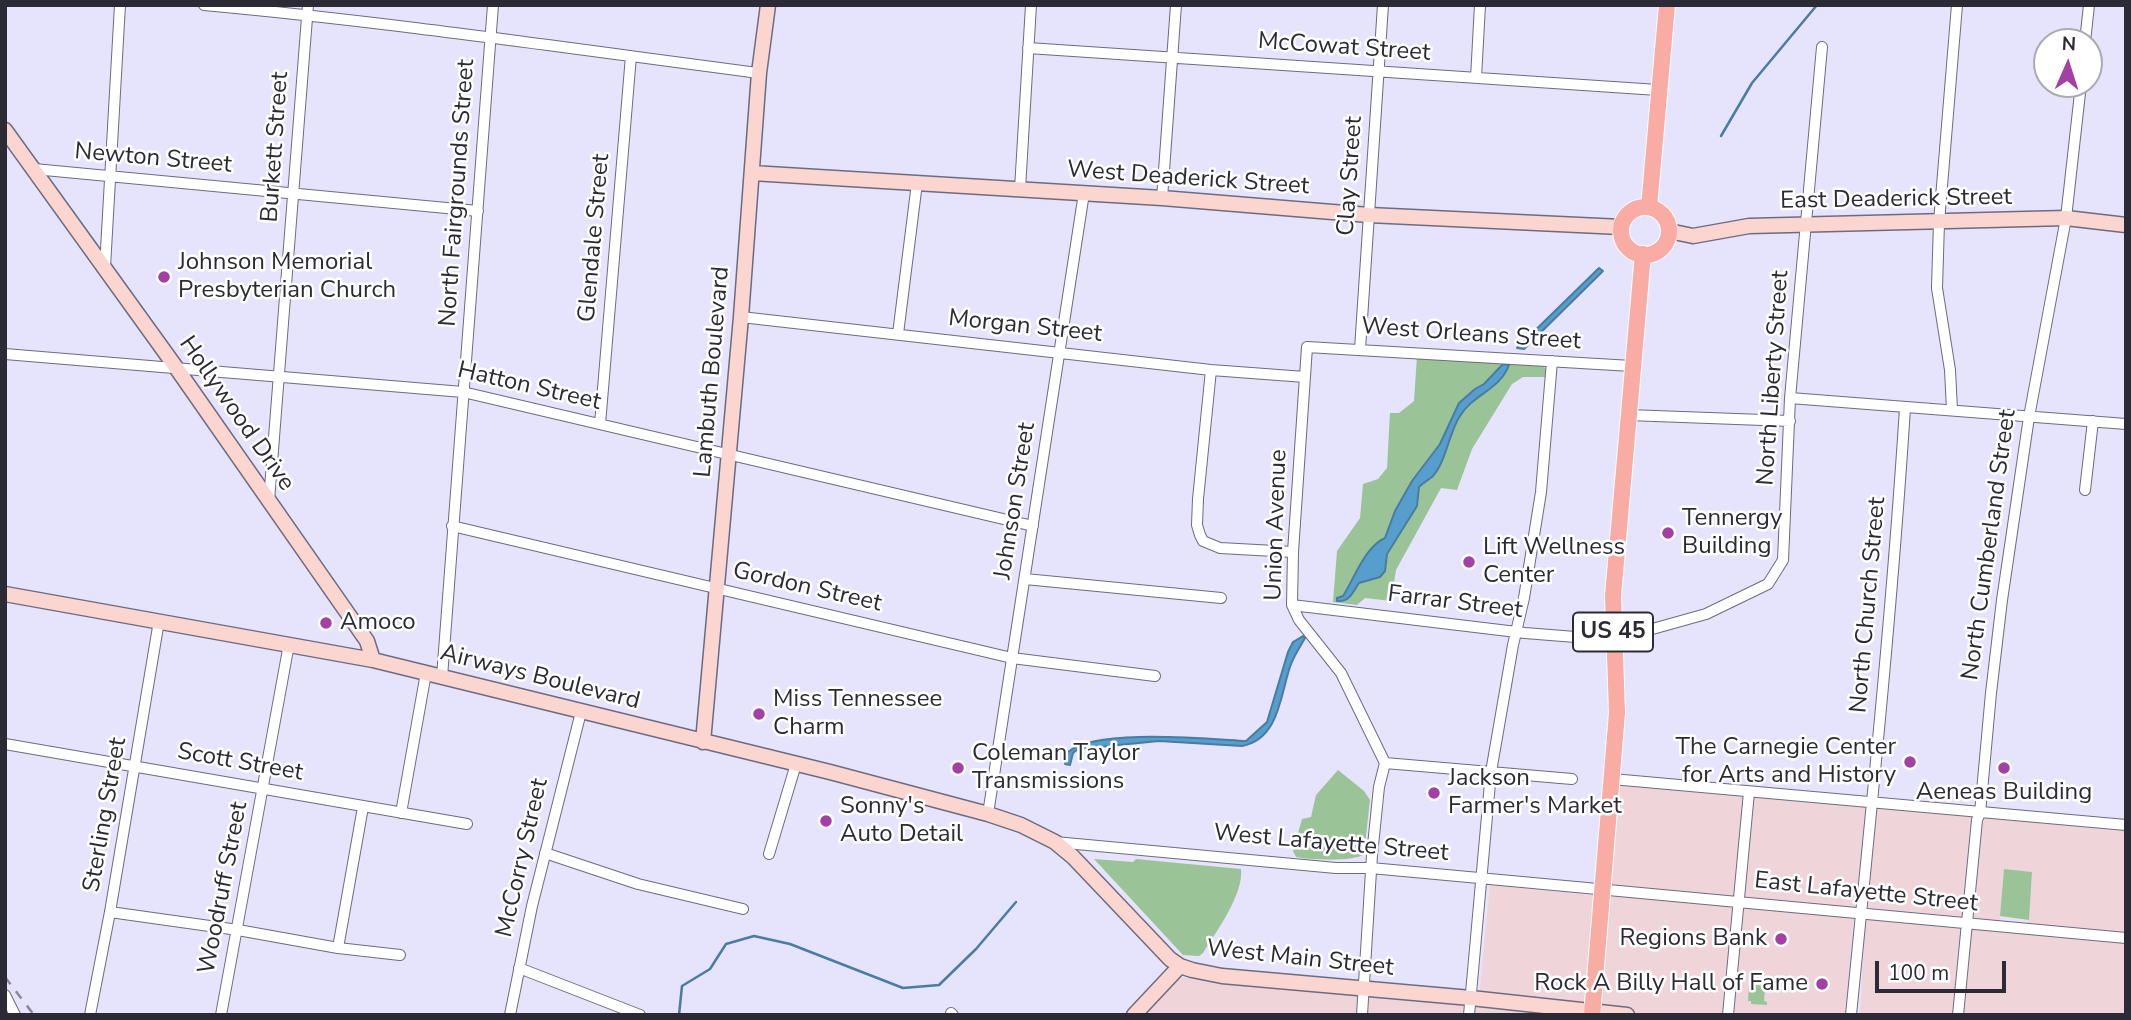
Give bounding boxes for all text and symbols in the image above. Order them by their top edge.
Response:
street label: McCowat Street [1257,28,1431,68]
north arrow [2033,28,2103,98]
text: N [2061,31,2077,57]
street label: North Fairgrounds Street [434,58,482,328]
street label: Burkett Street [256,71,296,223]
street label: Clay Street [1332,115,1370,237]
street label: Newton Street [73,138,233,180]
street label: Glendale Street [573,153,617,323]
street label: West Deaderick Street [1066,156,1310,202]
street label: East Deaderick Street [1780,184,2012,216]
place label: Johnson Memorial Presbyterian Church [178,249,396,305]
street label: Lambuth Boulevard [689,265,737,479]
marker: Johnson Memorial Presbyterian Church [156,269,172,285]
street label: North Liberty Street [1752,269,1796,487]
street label: Morgan Street [947,305,1103,349]
street label: West Orleans Street [1360,313,1582,357]
street label: Hollywood Drive [172,331,300,497]
street label: Hatton Street [455,357,603,417]
street label: North Cumberland Street [1957,408,2023,682]
street label: Johnson Street [989,420,1043,582]
street label: Union Avenue [1260,449,1294,601]
street label: North Church Street [1845,496,1893,714]
place label: Tennergy Building [1682,505,1782,561]
marker: Tennergy Building [1660,525,1676,541]
place label: Lift Wellness Center [1483,534,1625,590]
marker: Lift Wellness Center [1461,554,1477,570]
street label: Gordon Street [730,557,884,619]
street label: Farrar Street [1386,580,1524,626]
place label: Amoco [340,609,416,637]
road number: US 45 [1573,612,1653,652]
marker: Amoco [318,615,334,631]
street label: Airways Boulevard [437,639,643,717]
place label: Miss Tennessee Charm [773,686,942,742]
marker: Miss Tennessee Charm [751,706,767,722]
place label: The Carnegie Center for Arts and History [1676,734,1896,790]
street label: Sterling Street [78,736,134,894]
street label: Scott Street [175,738,305,788]
place label: Coleman Taylor Transmissions [972,740,1140,796]
marker: The Carnegie Center for Arts and History [1902,754,1918,770]
marker: Coleman Taylor Transmissions [950,760,966,776]
marker: Aeneas Building [1996,760,2012,776]
place label: Jackson Farmer's Market [1448,765,1622,821]
street label: McCorry Street [491,776,555,940]
place label: Aeneas Building [1916,779,2092,807]
marker: Jackson Farmer's Market [1426,785,1442,801]
place label: Sonny's Auto Detail [840,793,963,849]
street label: Woodruff Street [193,799,255,977]
marker: Sonny's Auto Detail [818,813,834,829]
street label: West Lafayette Street [1212,819,1450,869]
street label: East Lafayette Street [1753,867,1979,919]
place label: Regions Bank [1620,925,1767,953]
marker: Regions Bank [1773,931,1789,947]
street label: West Main Street [1205,935,1395,983]
scale bar [1879,946,2010,990]
text: 100 m [1888,959,1949,987]
place label: Rock A Billy Hall of Fame [1534,970,1808,998]
marker: Rock A Billy Hall of Fame [1814,976,1830,992]

